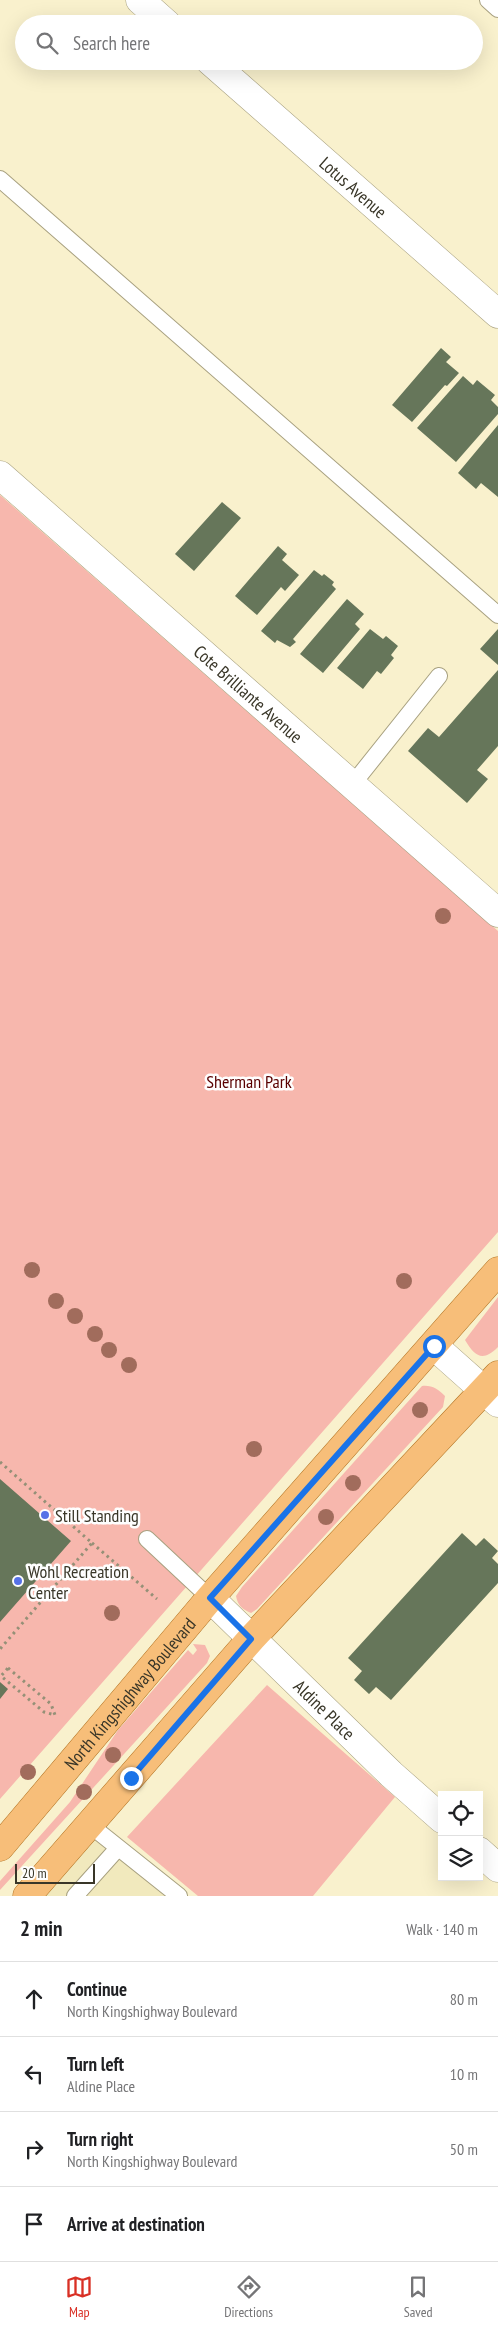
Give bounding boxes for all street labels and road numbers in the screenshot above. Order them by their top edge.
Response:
street label: Lotus Avenue [315,151,392,223]
street label: Cote Brilliante Avenue [189,640,308,748]
street label: North Kingshighway Boulevard [59,1613,200,1774]
street label: Aldine Place [289,1675,360,1745]

